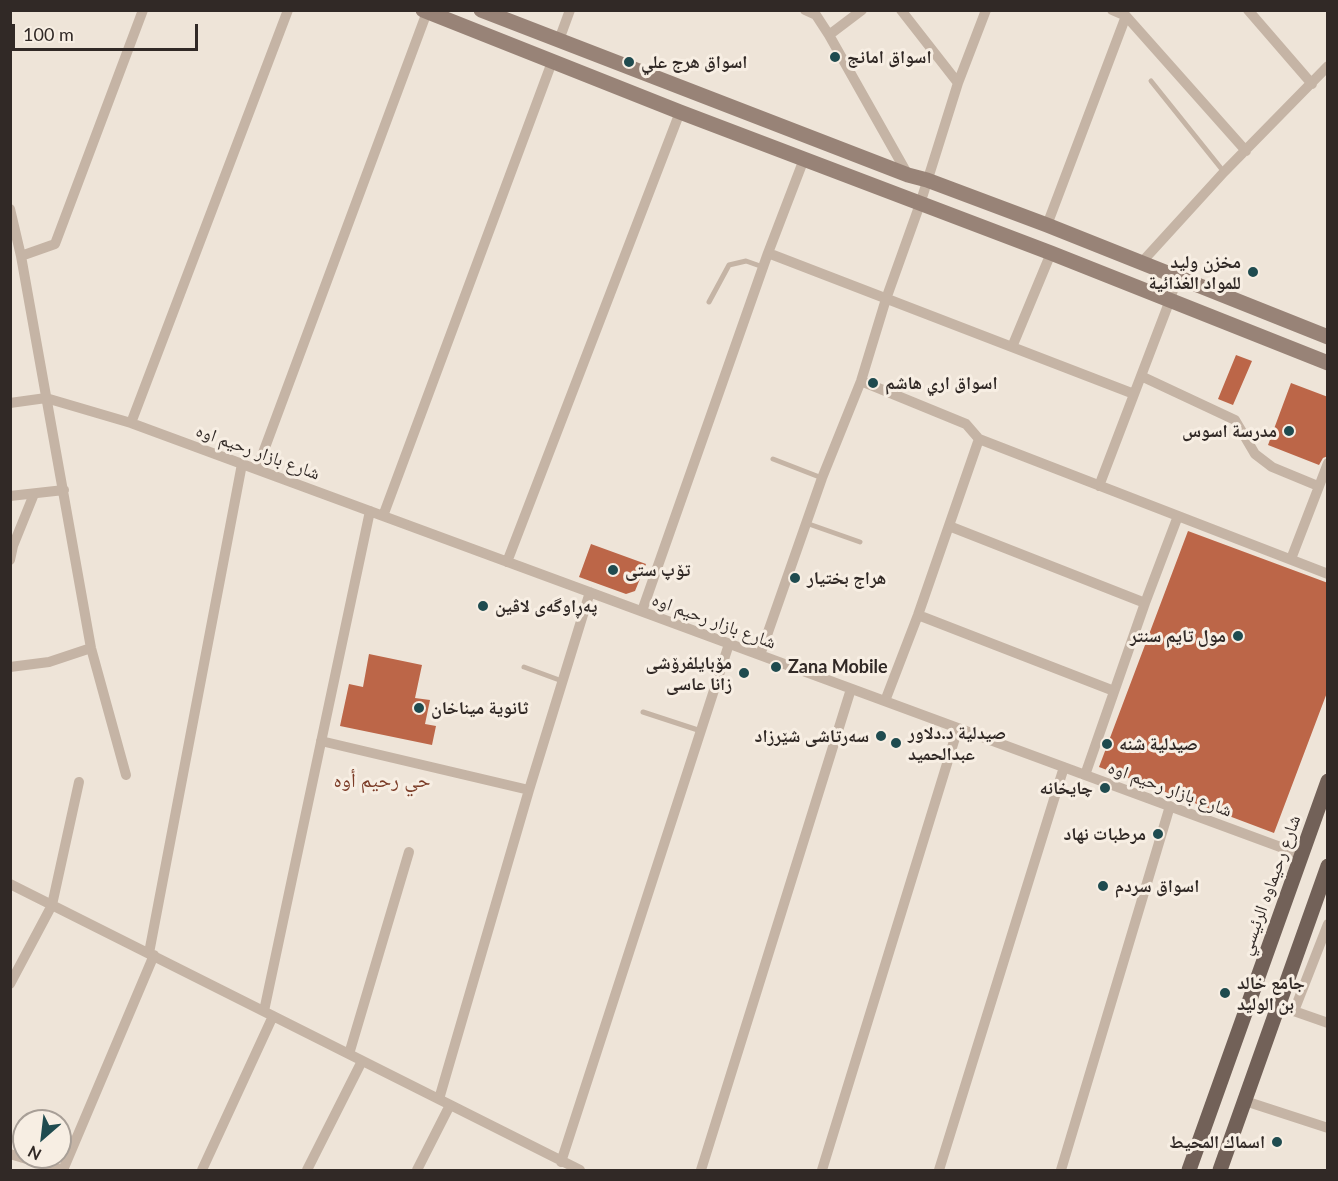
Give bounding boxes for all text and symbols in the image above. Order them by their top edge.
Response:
scale bar [15,12,201,50]
text: 100 m [23,23,74,45]
place label: اسواق امانج [847,46,932,68]
marker: اسواق امانج [828,50,842,64]
place label: اسواق هرج علي [641,51,747,73]
marker: اسواق هرج علي [622,55,636,69]
place label: مخزن وليد للمواد الغذائية [1148,251,1241,294]
marker: مخزن وليد للمواد الغذائية [1246,265,1260,279]
place label: اسواق اري هاشم [885,372,997,394]
marker: اسواق اري هاشم [866,376,880,390]
street label: شارع بازار رحيم اوه [193,420,323,484]
place label: مدرسة اسوس [1182,420,1277,442]
marker: مدرسة اسوس [1282,424,1296,438]
place label: تۆپ ستی [625,559,690,581]
marker: تۆپ ستی [606,563,620,577]
place label: هراج بختيار [807,567,886,589]
marker: هراج بختيار [788,571,802,585]
street label: شارع بازار رحيم اوه [649,589,779,653]
place label: پەڕاوگەی لاڤین [495,595,597,617]
marker: پەڕاوگەی لاڤین [476,599,490,613]
place label: مول تايم سنتر [1130,625,1226,647]
marker: مول تايم سنتر [1231,629,1245,643]
place label: مۆبایلفرۆشی زانا عاسی [645,652,732,694]
place label: Zana Mobile [788,656,888,678]
marker: Zana Mobile [769,660,783,674]
marker: مۆبایلفرۆشی زانا عاسی [737,666,751,680]
place label: ثانوية ميناخان [431,697,528,719]
marker: ثانوية ميناخان [412,701,426,715]
place label: صيدلية د.دلاور عبدالحميد [908,722,1006,764]
place label: سەرتاشی شێرزاد [755,725,869,747]
marker: سەرتاشی شێرزاد [874,729,888,743]
place label: صيدلية شنه [1119,733,1198,755]
marker: صيدلية د.دلاور عبدالحميد [889,736,903,750]
marker: صيدلية شنه [1100,737,1114,751]
street label: شارع بازار رحيم اوه [1105,757,1235,821]
district label: حي رحيم أوه [333,769,431,793]
place label: چایخانە [1040,777,1093,799]
marker: چایخانە [1098,781,1112,795]
street label: شارع رحيماوه الرئيسي [1235,812,1305,958]
place label: مرطبات نهاد [1063,823,1146,845]
marker: مرطبات نهاد [1151,827,1165,841]
place label: اسواق سردم [1115,875,1199,897]
marker: اسواق سردم [1096,879,1110,893]
place label: جامع خالد بن الوليد [1237,972,1305,1014]
marker: جامع خالد بن الوليد [1218,986,1232,1000]
north arrow [12,1109,72,1169]
place label: اسماك المحيط [1169,1131,1265,1153]
marker: اسماك المحيط [1270,1135,1284,1149]
text: N [24,1142,44,1165]

